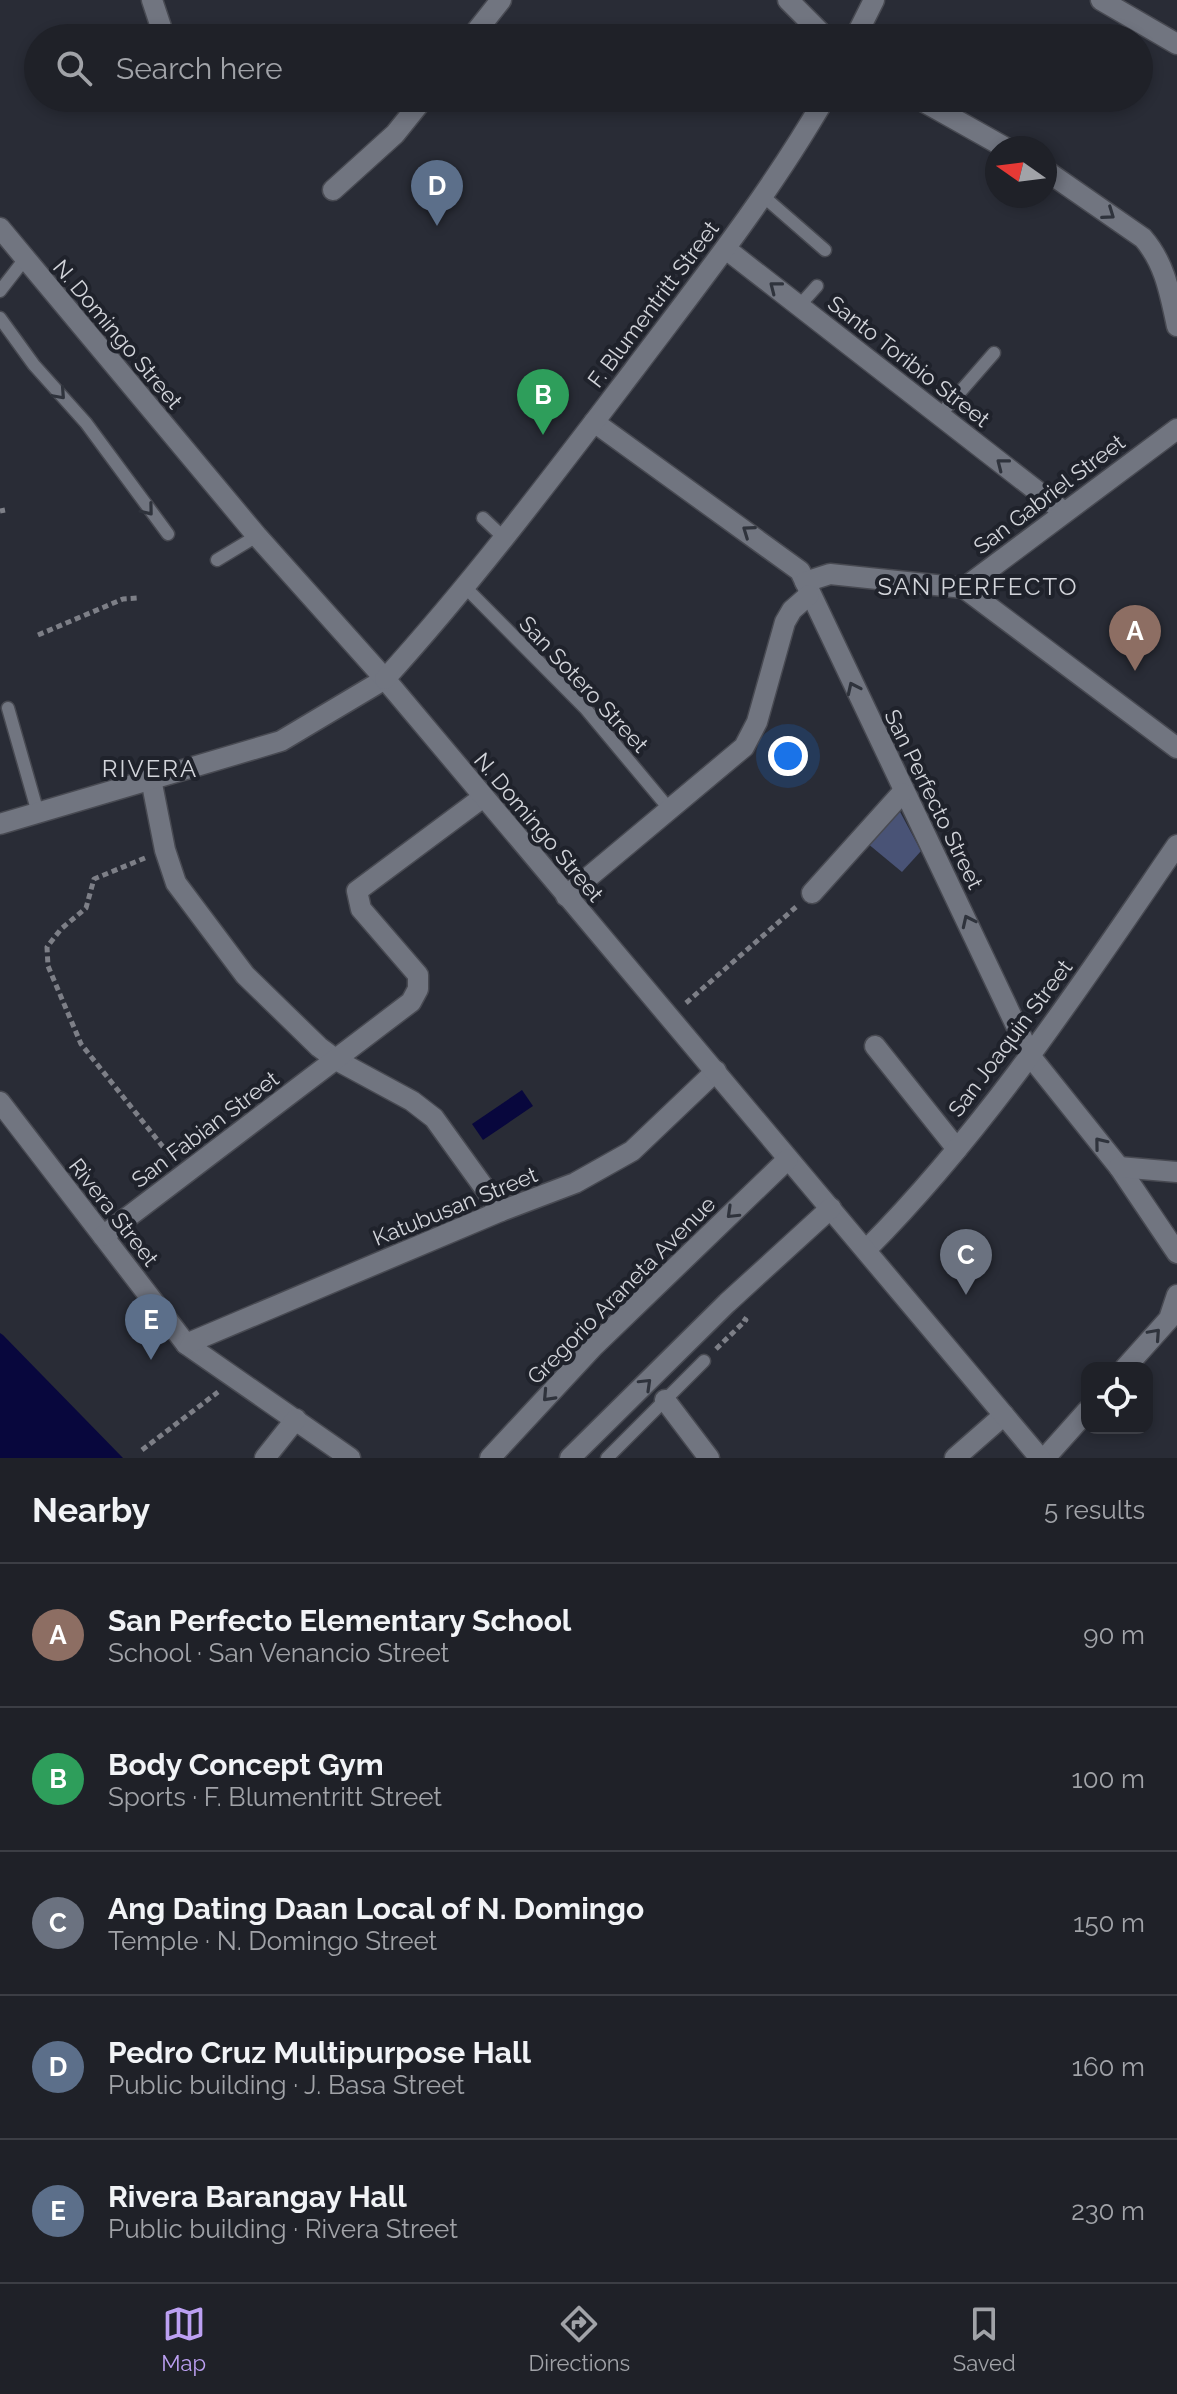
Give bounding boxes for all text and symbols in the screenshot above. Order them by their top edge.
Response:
search box [24,24,1153,112]
icon: search [52,46,96,90]
text: Search here [116,51,283,86]
north arrow [985,136,1057,208]
pin: D [411,160,463,226]
one-way arrow [1101,204,1115,219]
street label: F. Blumentritt Street [582,215,724,392]
street label: N. Domingo Street [48,254,188,414]
one-way arrow [770,282,784,297]
street label: Santo Toribio Street [823,290,995,433]
pin: B [517,369,569,435]
one-way arrow [50,385,65,400]
street label: San Gabriel Street [968,428,1130,559]
one-way arrow [996,459,1011,473]
one-way arrow [139,501,153,516]
one-way arrow [743,526,757,541]
district label: SAN PERFECTO [877,572,1079,601]
pin: A [1109,605,1161,671]
street label: San Sotero Street [514,610,654,758]
one-way arrow [847,682,863,697]
street label: San Perfecto Street [879,705,989,894]
your location [768,736,808,776]
street label: N. Domingo Street [469,747,609,907]
district label: RIVERA [102,754,198,783]
one-way arrow [962,915,978,930]
street label: San Joaquin Street [943,954,1078,1122]
street label: San Fabian Street [126,1065,284,1193]
one-way arrow [1095,1138,1110,1152]
street label: Rivera Street [64,1153,165,1272]
street label: Katubusan Street [369,1161,542,1251]
street label: Gregorio Araneta Avenue [522,1191,720,1389]
one-way arrow [727,1204,741,1218]
pin: C [940,1229,992,1295]
pin: E [125,1294,177,1360]
one-way arrow [1146,1329,1160,1344]
map controls [1081,1362,1153,1434]
button: locate [1081,1362,1153,1434]
one-way arrow [637,1379,651,1393]
one-way arrow [543,1387,557,1402]
text: Nearby [32,1490,150,1530]
text: 5 results [1044,1495,1145,1525]
text: San Perfecto Elementary School [108,1603,571,1638]
text: A [49,1620,67,1650]
text: 90 m [1083,1620,1145,1650]
text: School · San Venancio Street [108,1638,449,1668]
text: Body Concept Gym [108,1747,384,1782]
text: B [49,1764,67,1794]
text: 100 m [1072,1764,1145,1794]
text: Sports · F. Blumentritt Street [108,1782,442,1812]
text: Ang Dating Daan Local of N. Domingo [108,1891,644,1926]
text: C [49,1908,67,1938]
text: 150 m [1073,1908,1145,1938]
text: Temple · N. Domingo Street [108,1926,437,1956]
text: Pedro Cruz Multipurpose Hall [108,2035,531,2070]
text: D [49,2052,67,2082]
text: 160 m [1072,2052,1145,2082]
text: Public building · J. Basa Street [108,2070,465,2100]
text: Rivera Barangay Hall [108,2179,407,2214]
text: E [50,2196,66,2226]
text: 230 m [1071,2196,1145,2226]
text: Public building · Rivera Street [108,2214,458,2244]
tab: Map [161,2302,206,2376]
tab: Directions [529,2302,630,2376]
tab: Saved [953,2302,1016,2376]

